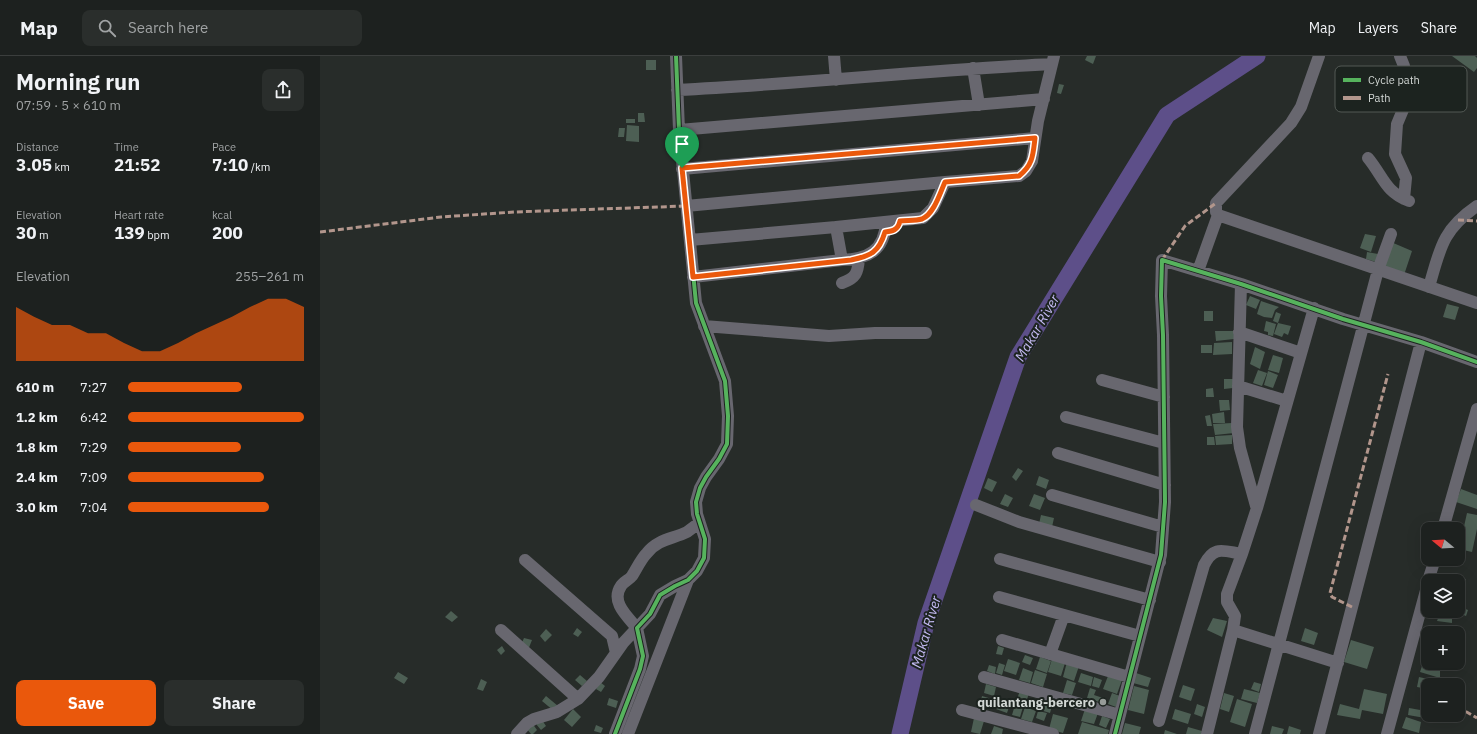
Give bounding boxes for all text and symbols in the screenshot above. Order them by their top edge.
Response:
search box [82,10,362,46]
text: Map [20,16,58,40]
icon: search [96,17,118,39]
text: Search here [128,18,208,37]
text: Map [1309,19,1336,37]
text: Layers [1358,19,1399,37]
text: Share [1421,19,1457,37]
legend [1335,66,1467,112]
text: Morning run [16,67,140,96]
button: share [262,69,304,111]
text: Cycle path [1368,73,1420,87]
text: Path [1368,91,1391,105]
text: 07:59 · 5 × 610 m [16,97,121,114]
pin [665,127,699,168]
icon: arrive [671,133,693,155]
text: Distance [16,140,59,154]
text: Time [114,140,139,154]
text: Pace [212,140,236,154]
text: 3.05 [16,154,52,176]
text: 21:52 [114,154,160,176]
text: 7:10 [212,154,248,176]
text: km [52,160,70,174]
text: /km [248,160,270,174]
text: Elevation [16,208,62,222]
text: Heart rate [114,208,164,222]
text: kcal [212,208,232,222]
text: 30 [16,222,36,244]
text: 139 [114,222,145,244]
text: 200 [212,222,243,244]
text: m [36,228,49,242]
text: bpm [145,228,170,242]
text: Elevation [16,268,70,285]
text: 255–261 m [235,268,304,285]
water label: Makar River [1011,291,1064,365]
text: 610 m [16,379,54,396]
text: 7:27 [80,379,107,396]
text: 1.2 km [16,409,58,426]
text: 6:42 [80,409,107,426]
text: 1.8 km [16,439,58,456]
text: 7:29 [80,439,107,456]
text: 2.4 km [16,469,58,486]
text: 7:09 [80,469,107,486]
text: 3.0 km [16,499,58,516]
text: 7:04 [80,499,107,516]
north arrow [1421,522,1465,566]
map controls [1421,522,1465,722]
button: layers [1421,574,1465,618]
water label: Makar River [907,593,945,670]
button: + [1421,626,1465,670]
button: − [1421,678,1465,722]
button: Save [16,680,156,726]
button: Share [164,680,304,726]
place label: quilantang-bercero [977,694,1095,711]
marker: quilantang-bercero [1098,697,1108,707]

